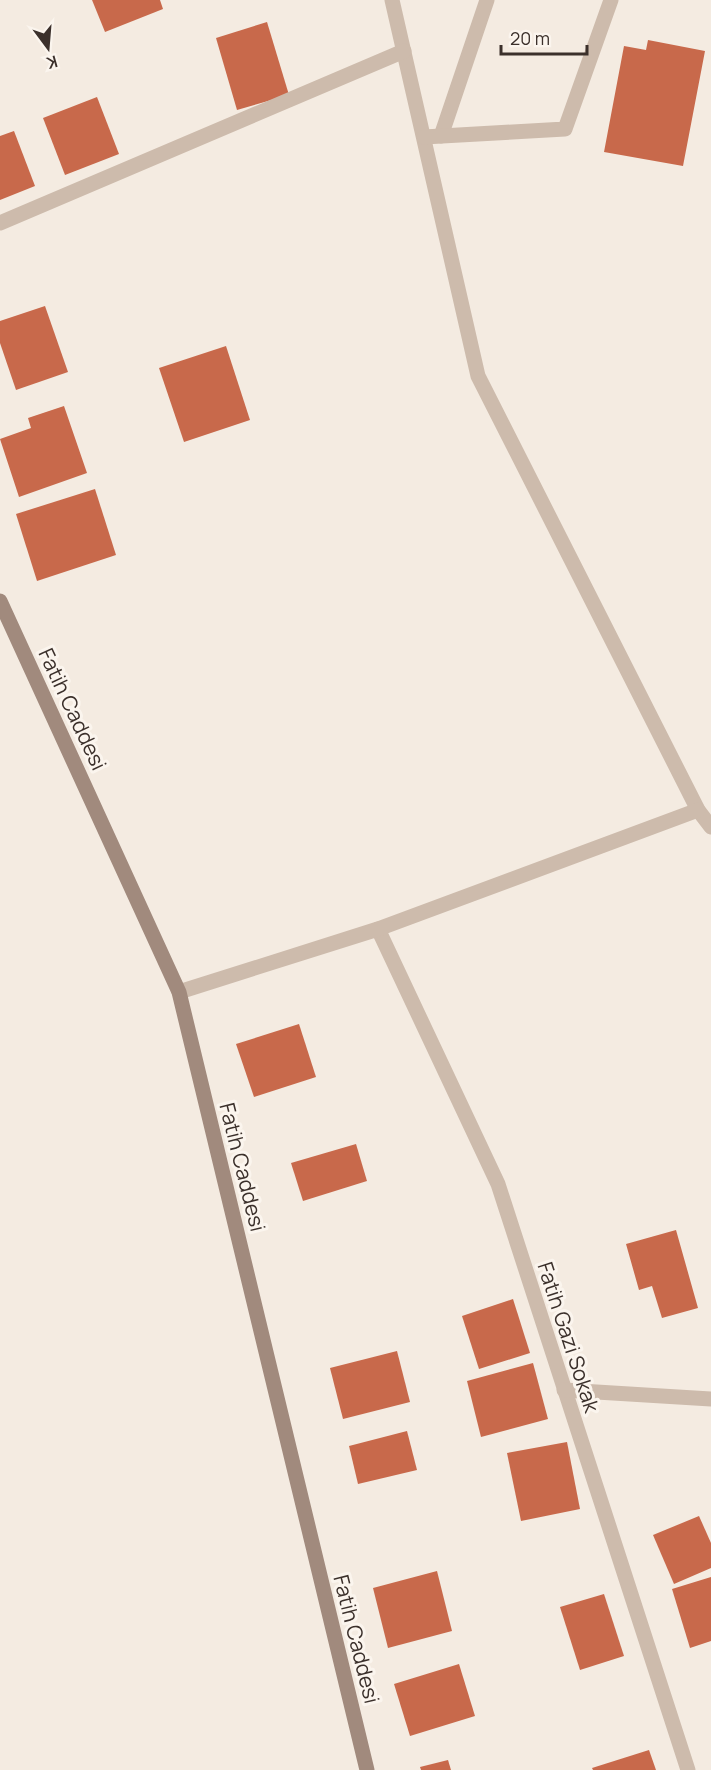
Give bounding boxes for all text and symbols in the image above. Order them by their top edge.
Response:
north arrow [18,18,78,78]
scale bar [501,18,586,56]
text: 20 m [510,26,550,50]
text: K [44,50,60,75]
street label: Fatih Caddesi [33,643,113,775]
street label: Fatih Caddesi [213,1100,273,1234]
street label: Fatih Gazi Sokak [532,1258,607,1416]
street label: Fatih Caddesi [327,1572,387,1706]

